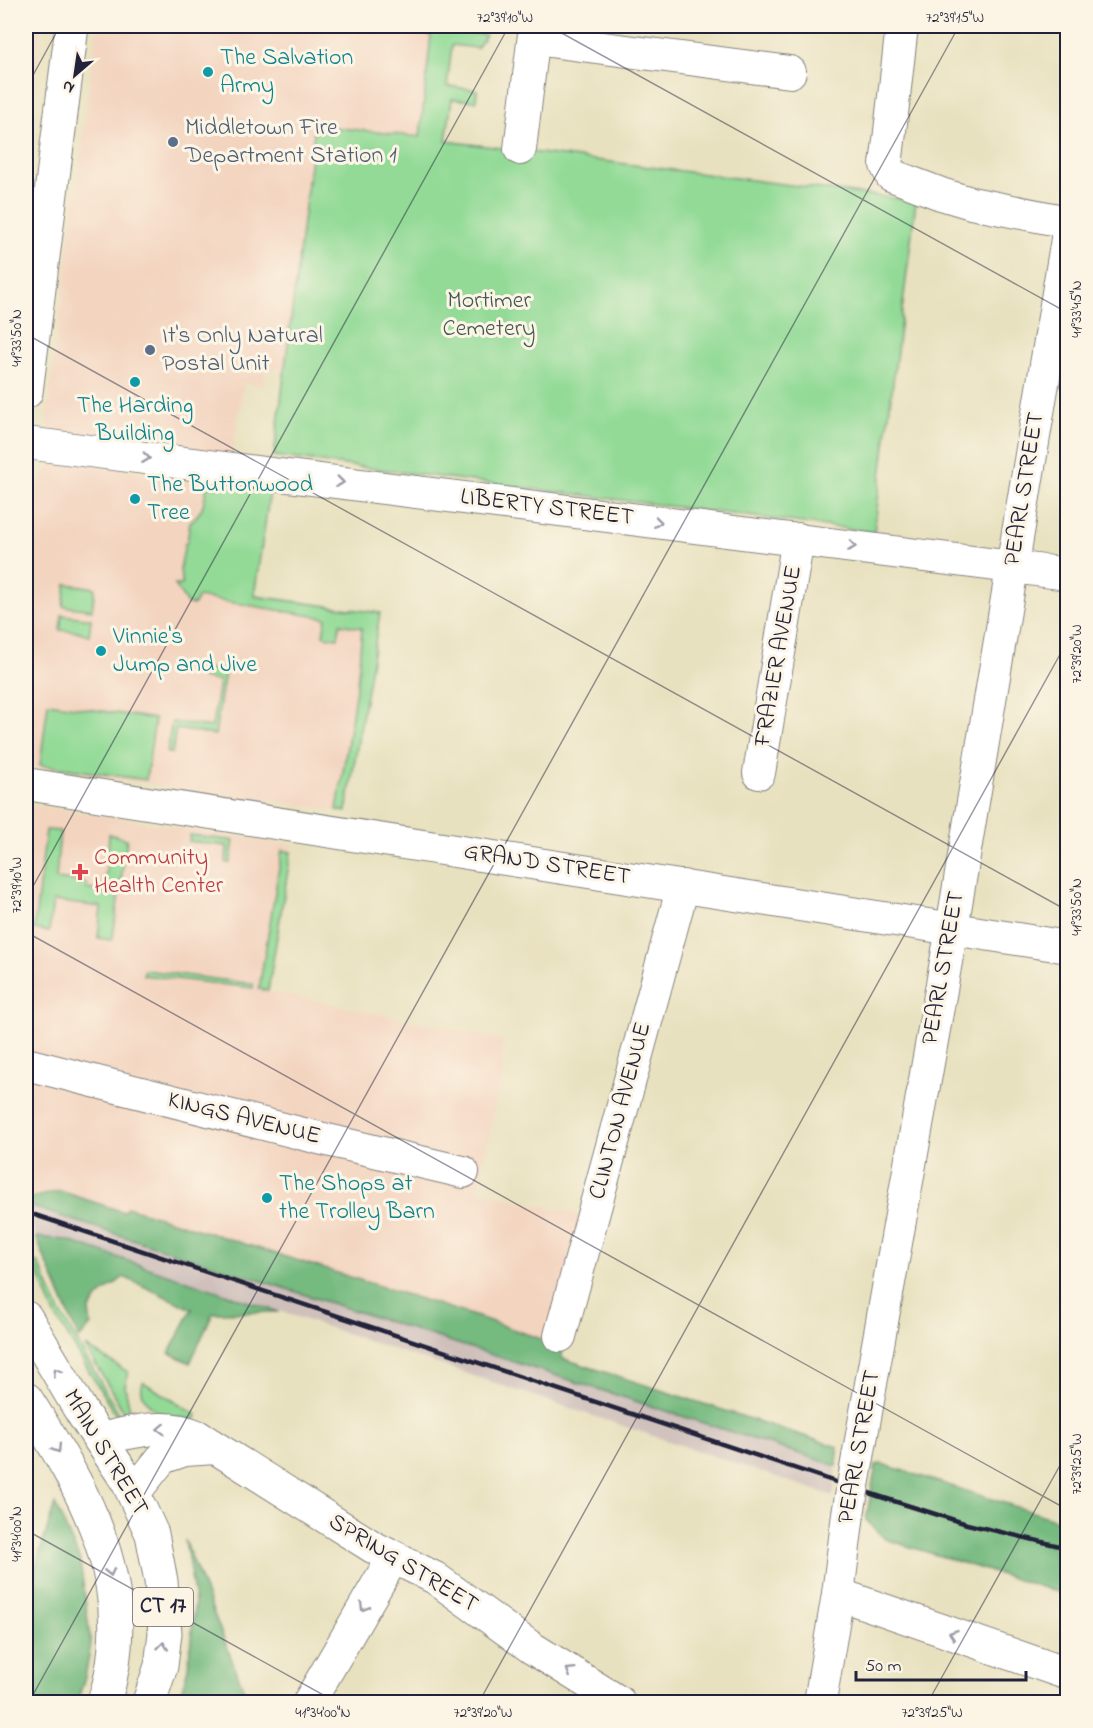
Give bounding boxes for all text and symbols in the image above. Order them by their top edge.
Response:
text: 72°39'10"W [477,7,533,29]
text: 72°39'15"W [926,7,984,29]
place label: The Salvation Army [220,41,353,105]
north arrow [45,45,105,105]
marker: The Salvation Army [201,65,215,79]
text: N [58,73,79,99]
place label: Middletown Fire Department Station 1 [184,111,397,174]
marker: Middletown Fire Department Station 1 [166,135,180,149]
text: 41°33'45"N [1066,280,1088,338]
park label: Mortimer Cemetery [443,284,535,348]
text: 41°33'50"N [6,309,28,367]
place label: It's Only Natural Postal Unit [162,319,323,382]
marker: It's Only Natural Postal Unit [143,343,157,357]
marker: The Harding Building [128,375,142,389]
place label: The Harding Building [77,389,193,452]
street label: PEARL STREET [996,409,1054,568]
one-way arrow [141,451,151,464]
place label: The Buttonwood Tree [147,468,314,531]
one-way arrow [335,475,344,488]
street label: LIBERTY STREET [458,480,636,536]
marker: The Buttonwood Tree [128,492,142,506]
one-way arrow [654,515,663,527]
one-way arrow [847,539,856,552]
street label: FRAZIER AVENUE [746,563,812,750]
place label: Vinnie's Jump and Jive [112,620,257,683]
text: 72°39'20"W [1066,624,1088,684]
marker: Vinnie's Jump and Jive [94,644,108,658]
street label: GRAND STREET [461,835,633,895]
place label: Community Health Center [94,841,224,904]
text: 72°39'10"W [6,857,28,913]
marker: Community Health Center [71,863,89,881]
text: 41°33'50"N [1066,878,1088,936]
street label: PEARL STREET [913,888,975,1047]
street label: CLINTON AVENUE [581,1019,661,1203]
street label: KINGS AVENUE [164,1083,324,1155]
place label: The Shops at the Trolley Barn [279,1167,435,1231]
marker: The Shops at the Trolley Barn [260,1191,274,1205]
street label: PEARL STREET [829,1367,891,1526]
one-way arrow [52,1368,64,1378]
street label: MAIN STREET [53,1383,157,1523]
one-way arrow [157,1423,166,1436]
text: 72°39'25"W [1066,1433,1088,1495]
one-way arrow [49,1443,61,1453]
street label: SPRING STREET [321,1505,485,1623]
text: 41°34'00"N [6,1506,28,1562]
one-way arrow [103,1566,116,1576]
road number: CT 17 [133,1588,193,1626]
one-way arrow [360,1601,372,1611]
one-way arrow [948,1628,959,1641]
one-way arrow [157,1641,169,1651]
scale bar [856,1644,1026,1682]
text: 50 m [865,1654,902,1680]
one-way arrow [565,1668,576,1679]
text: 41°34'00"N [295,1702,351,1724]
text: 72°39'20"W [453,1702,513,1724]
text: 72°39'25"W [901,1702,963,1724]

